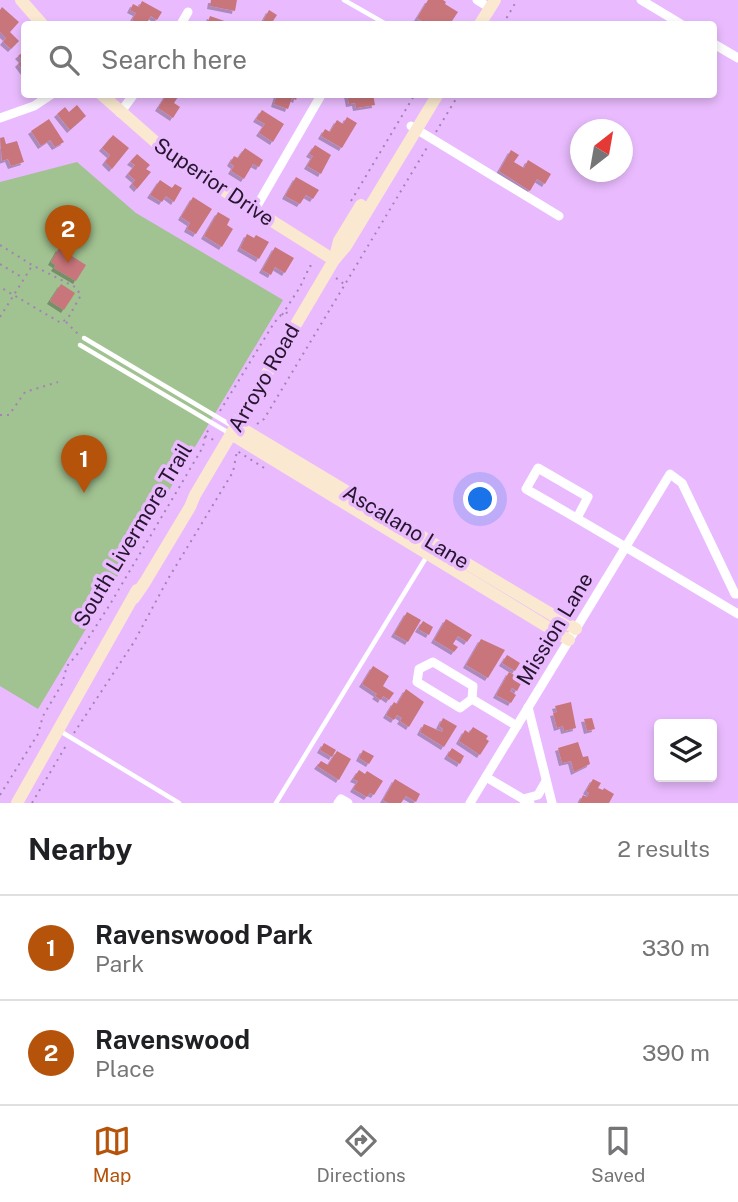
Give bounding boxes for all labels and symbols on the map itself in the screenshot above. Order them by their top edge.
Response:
north arrow [570,119,633,182]
street label: Superior Drive [149,132,279,231]
pin: 2 [45,205,91,263]
street label: Arroyo Road [223,319,305,436]
pin: 1 [61,435,107,493]
street label: South Livermore Trail [68,439,197,631]
street label: Ascalano Lane [339,479,474,574]
your location [463,482,497,516]
street label: Mission Lane [511,568,598,689]

